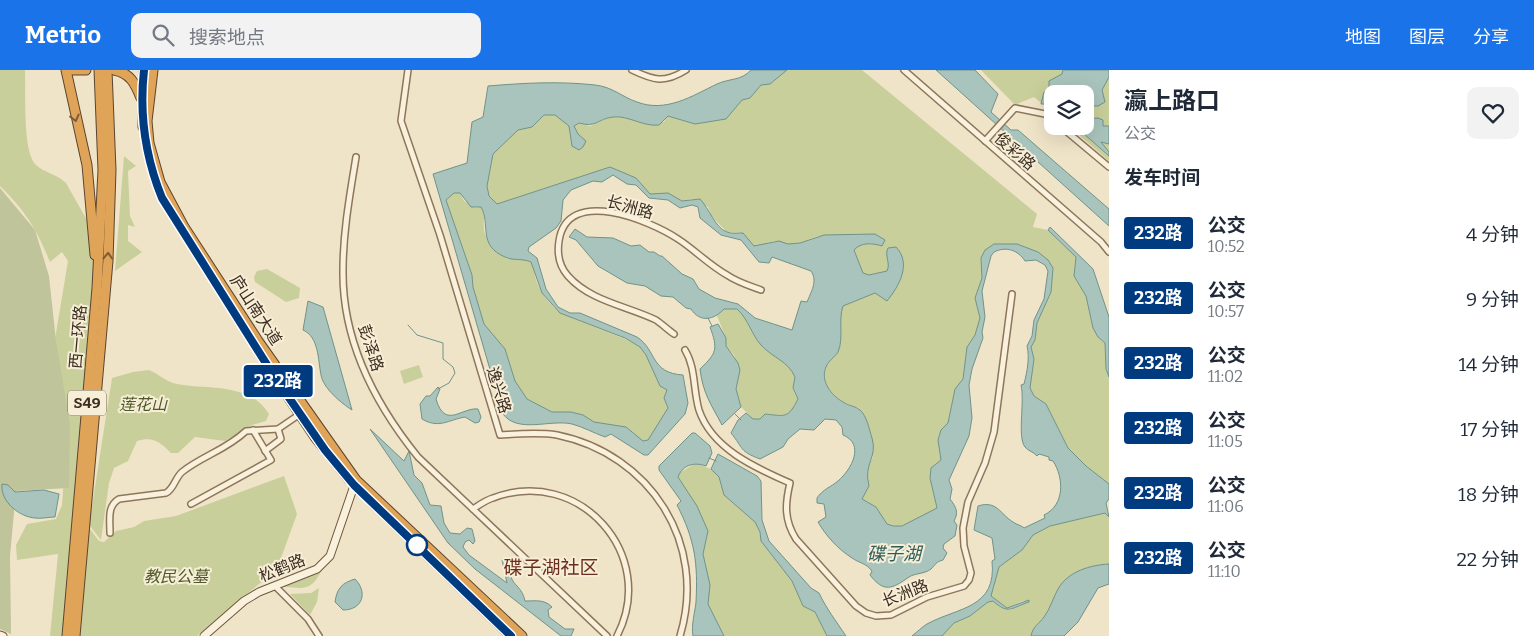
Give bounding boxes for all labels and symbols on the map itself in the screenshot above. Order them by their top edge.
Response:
one-way arrow [69,113,80,122]
street label: 俊彩路 [991,128,1039,174]
street label: 长洲路 [604,192,656,222]
one-way arrow [102,252,113,260]
street label: 庐山南大道 [226,271,286,349]
street label: 西一环路 [66,304,90,370]
street label: 彭泽路 [355,322,387,374]
street label: 逸兴路 [483,364,515,416]
line badge: 232路 [243,365,313,397]
road number: S49 [68,390,106,416]
park label: 莲花山 [119,395,168,414]
unlabelled marker [406,534,428,556]
water label: 碟子湖 [867,543,924,565]
street label: 松鹤路 [256,550,308,586]
district label: 碟子湖社区 [503,556,599,579]
park label: 教民公墓 [144,567,211,586]
street label: 长洲路 [879,576,931,610]

